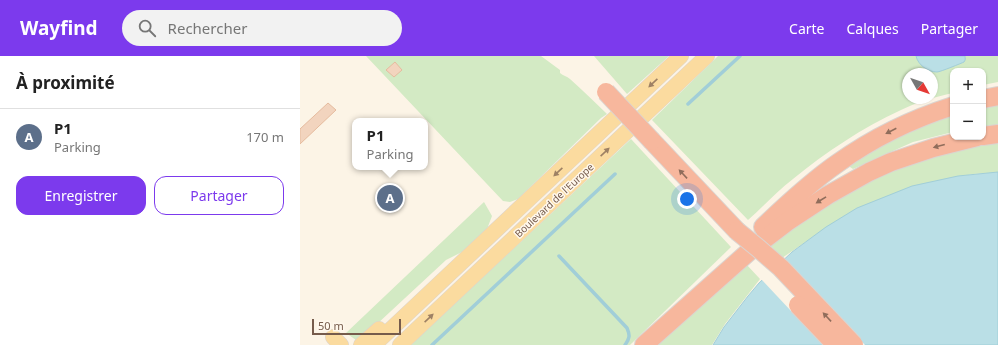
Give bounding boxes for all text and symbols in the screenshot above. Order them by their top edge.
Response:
search box [122,10,402,46]
text: Wayfind [20,15,98,41]
icon: search [136,17,158,39]
text: Rechercher [168,18,247,38]
text: Carte [789,19,825,38]
text: Calques [847,19,899,38]
text: Partager [921,19,978,38]
north arrow [902,68,938,104]
map controls [950,68,986,140]
button: + [950,68,986,104]
text: À proximité [16,71,115,94]
one-way arrow [648,78,657,87]
button: − [950,104,986,140]
text: P1 [54,118,72,138]
popup [352,118,428,170]
text: P1 [367,125,384,145]
text: A [25,128,34,146]
text: 170 m [246,128,284,146]
one-way arrow [885,128,897,134]
text: Parking [54,138,101,156]
one-way arrow [932,143,944,149]
text: Parking [367,145,413,163]
one-way arrow [600,148,610,157]
street label: Boulevard de l'Europe [512,160,597,240]
one-way arrow [553,167,563,177]
one-way arrow [678,169,688,179]
button: Enregistrer [16,176,146,215]
button: Partager [154,176,284,215]
pin: A [377,183,403,213]
your location [677,189,697,209]
one-way arrow [816,196,826,204]
one-way arrow [822,312,831,322]
one-way arrow [424,313,434,323]
scale bar [312,317,401,336]
text: 50 m [318,318,344,333]

